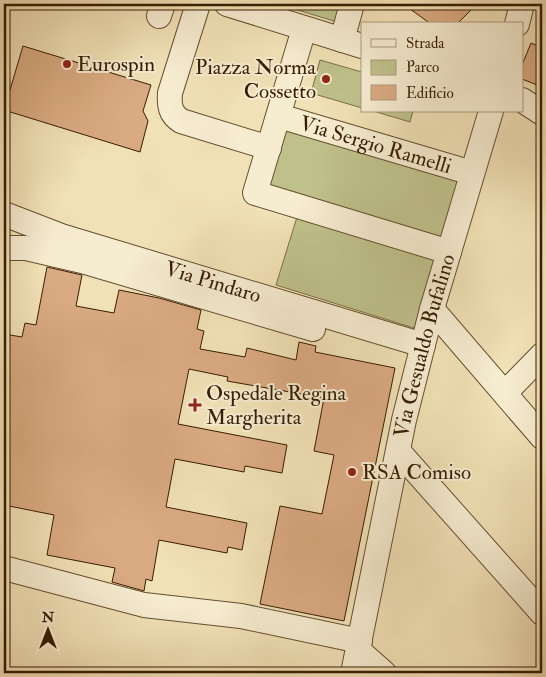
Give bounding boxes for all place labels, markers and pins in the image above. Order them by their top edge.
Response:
place label: Eurospin [77,51,155,78]
place label: Piazza Norma Cossetto [195,54,316,105]
marker: Eurospin [61,58,73,70]
marker: Piazza Norma Cossetto [320,73,332,85]
place label: Ospedale Regina Margherita [206,380,347,431]
marker: Ospedale Regina Margherita [188,398,202,412]
place label: RSA Comiso [362,459,471,486]
marker: RSA Comiso [346,466,358,478]

